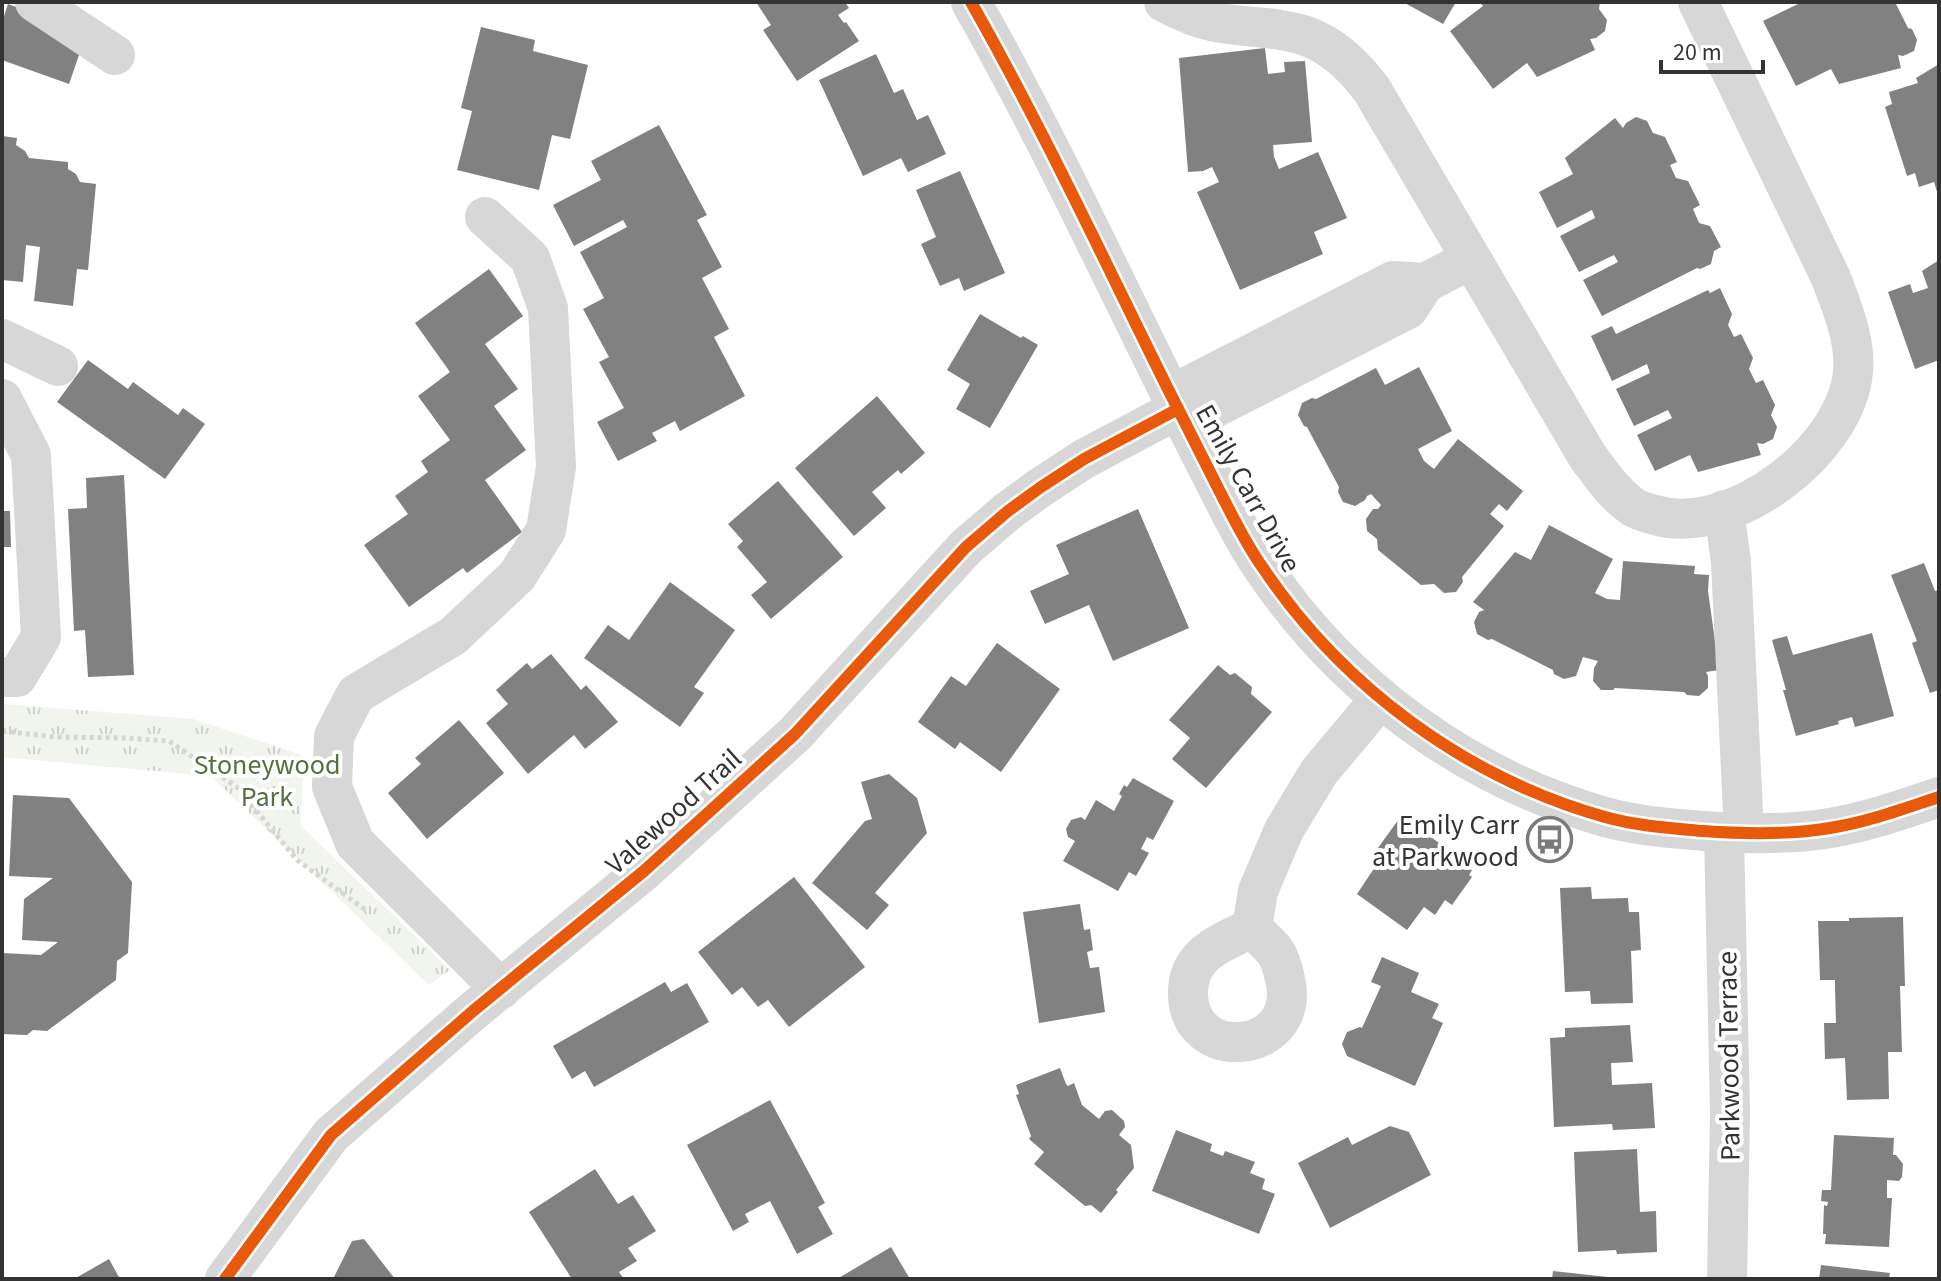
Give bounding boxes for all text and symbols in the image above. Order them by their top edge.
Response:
scale bar [1661,24,1763,74]
text: 20 m [1673,35,1722,70]
street label: Emily Carr Drive [1185,397,1311,580]
street label: Valewood Trail [597,739,751,884]
park label: Stoneywood Park [194,745,340,817]
place label: Emily Carr at Parkwood [1372,805,1519,877]
bus stop icon: Emily Carr at Parkwood [1526,816,1574,864]
street label: Parkwood Terrace [1707,951,1751,1161]

